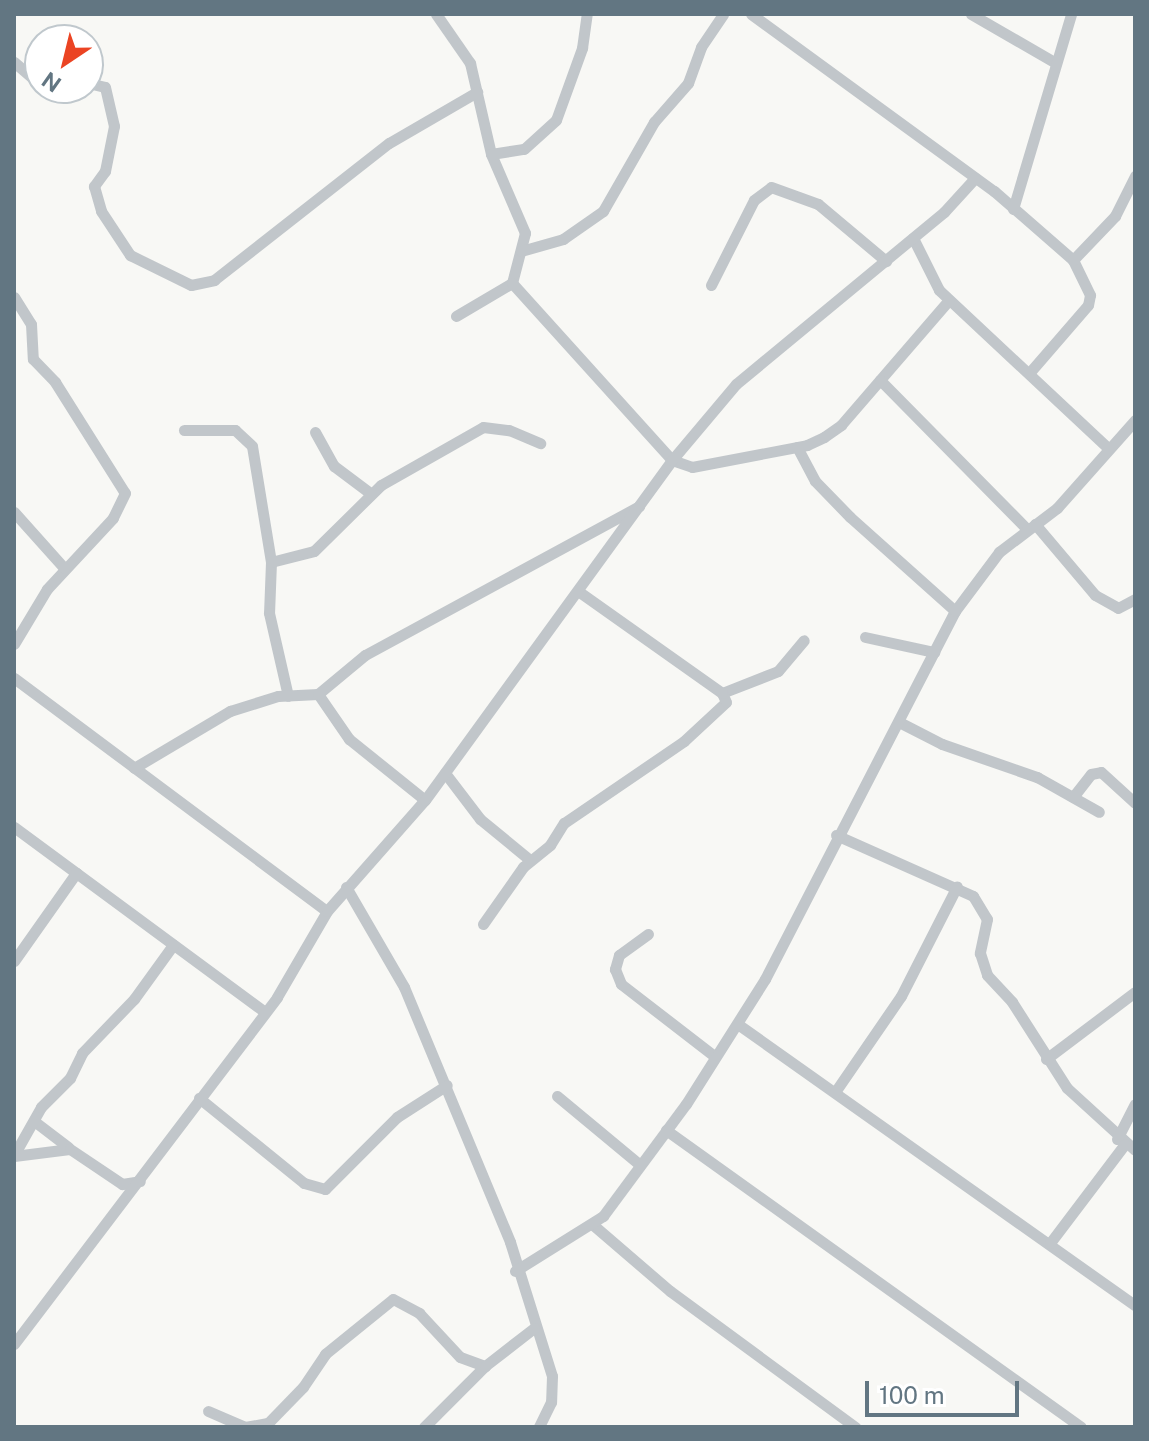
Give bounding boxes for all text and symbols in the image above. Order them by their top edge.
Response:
north arrow [24,24,104,104]
text: N [37,66,66,98]
scale bar [869,1365,1023,1415]
text: 100 m [879,1381,945,1409]

